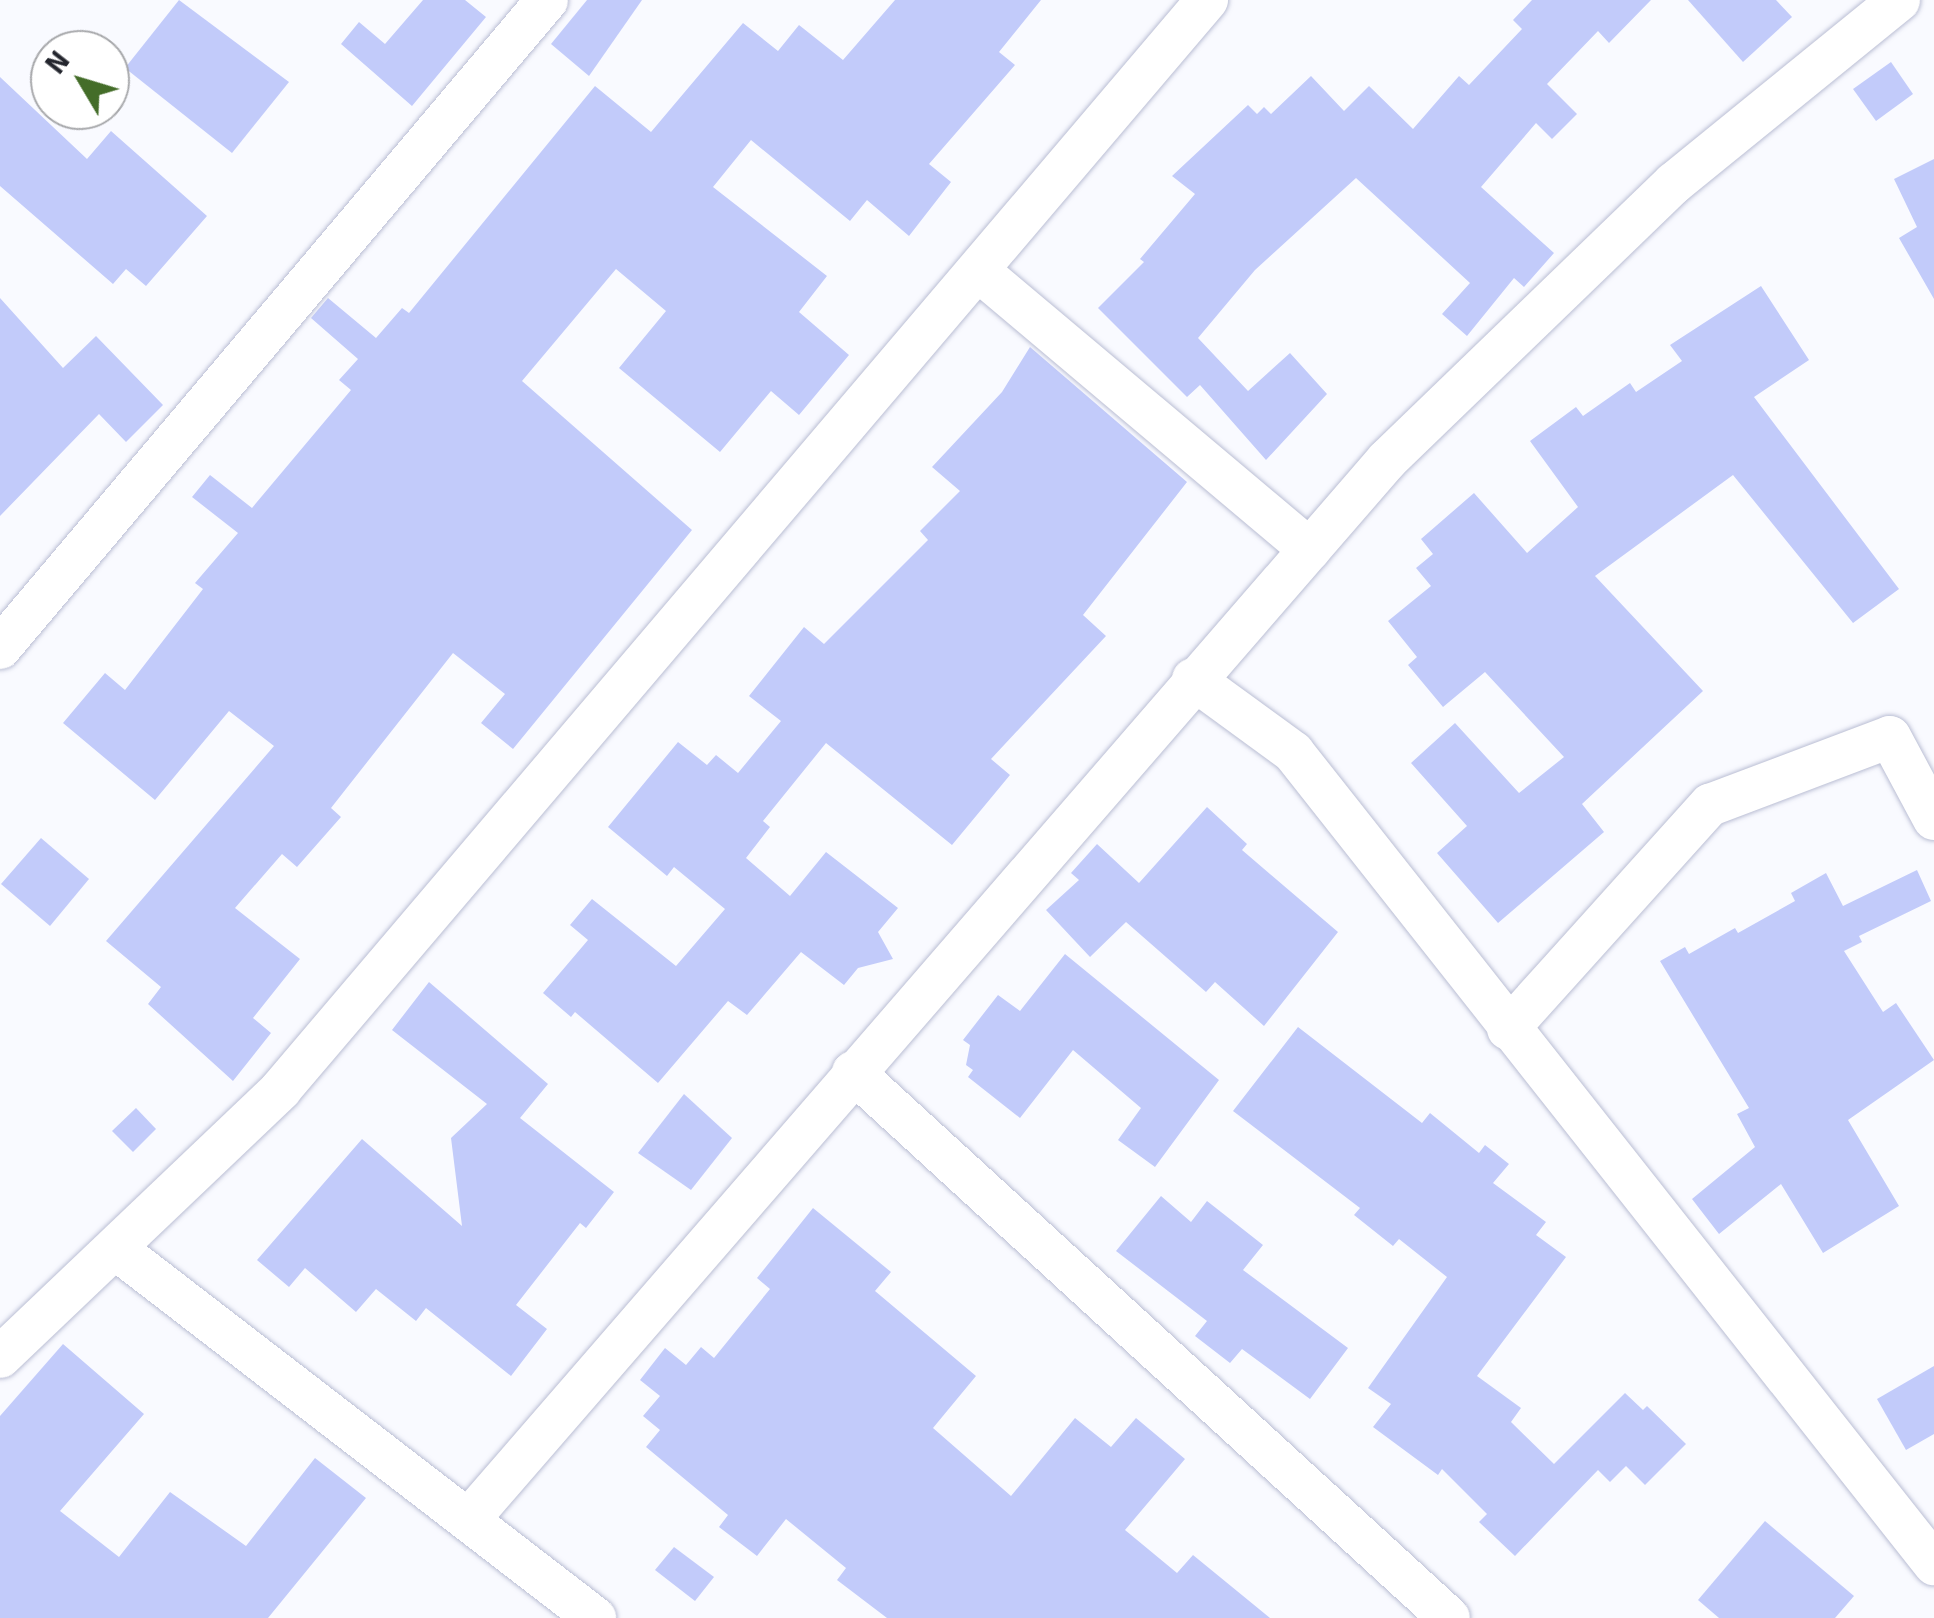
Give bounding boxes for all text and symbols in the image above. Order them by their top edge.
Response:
north arrow [30,30,130,130]
text: N [39,45,77,81]

